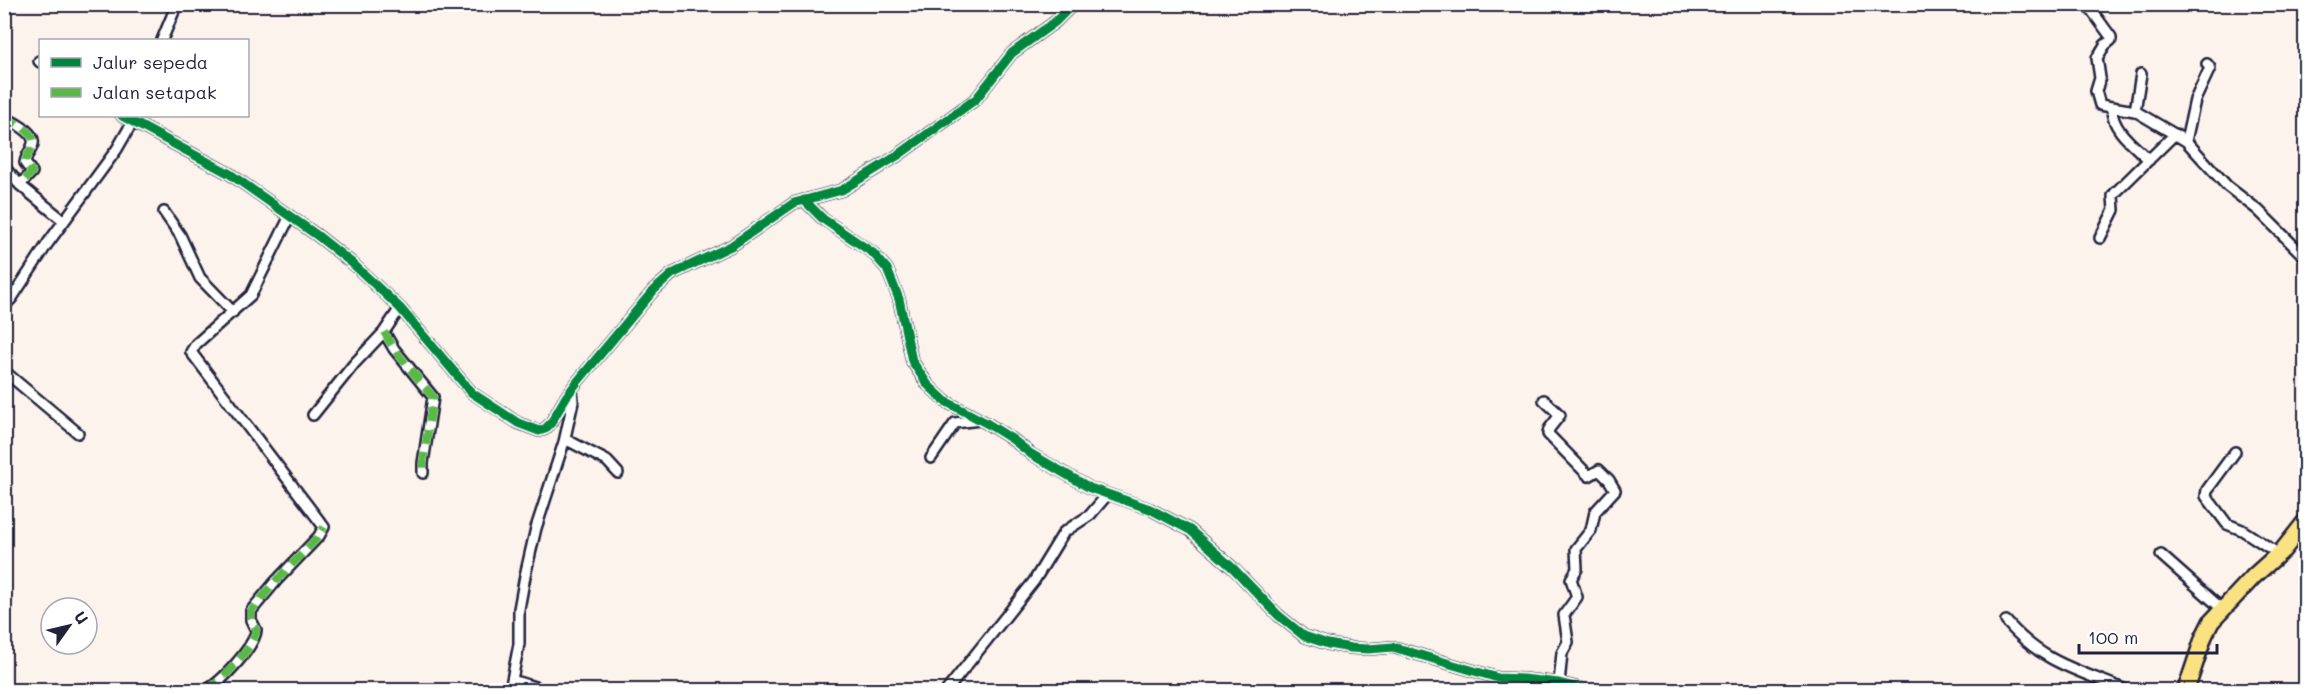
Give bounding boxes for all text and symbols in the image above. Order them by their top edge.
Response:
legend [39,39,249,117]
text: Jalur sepeda [93,50,208,74]
text: Jalan setapak [93,80,216,104]
north arrow [39,596,99,656]
text: U [70,607,94,628]
scale bar [2079,617,2217,655]
text: 100 m [2088,625,2138,649]

